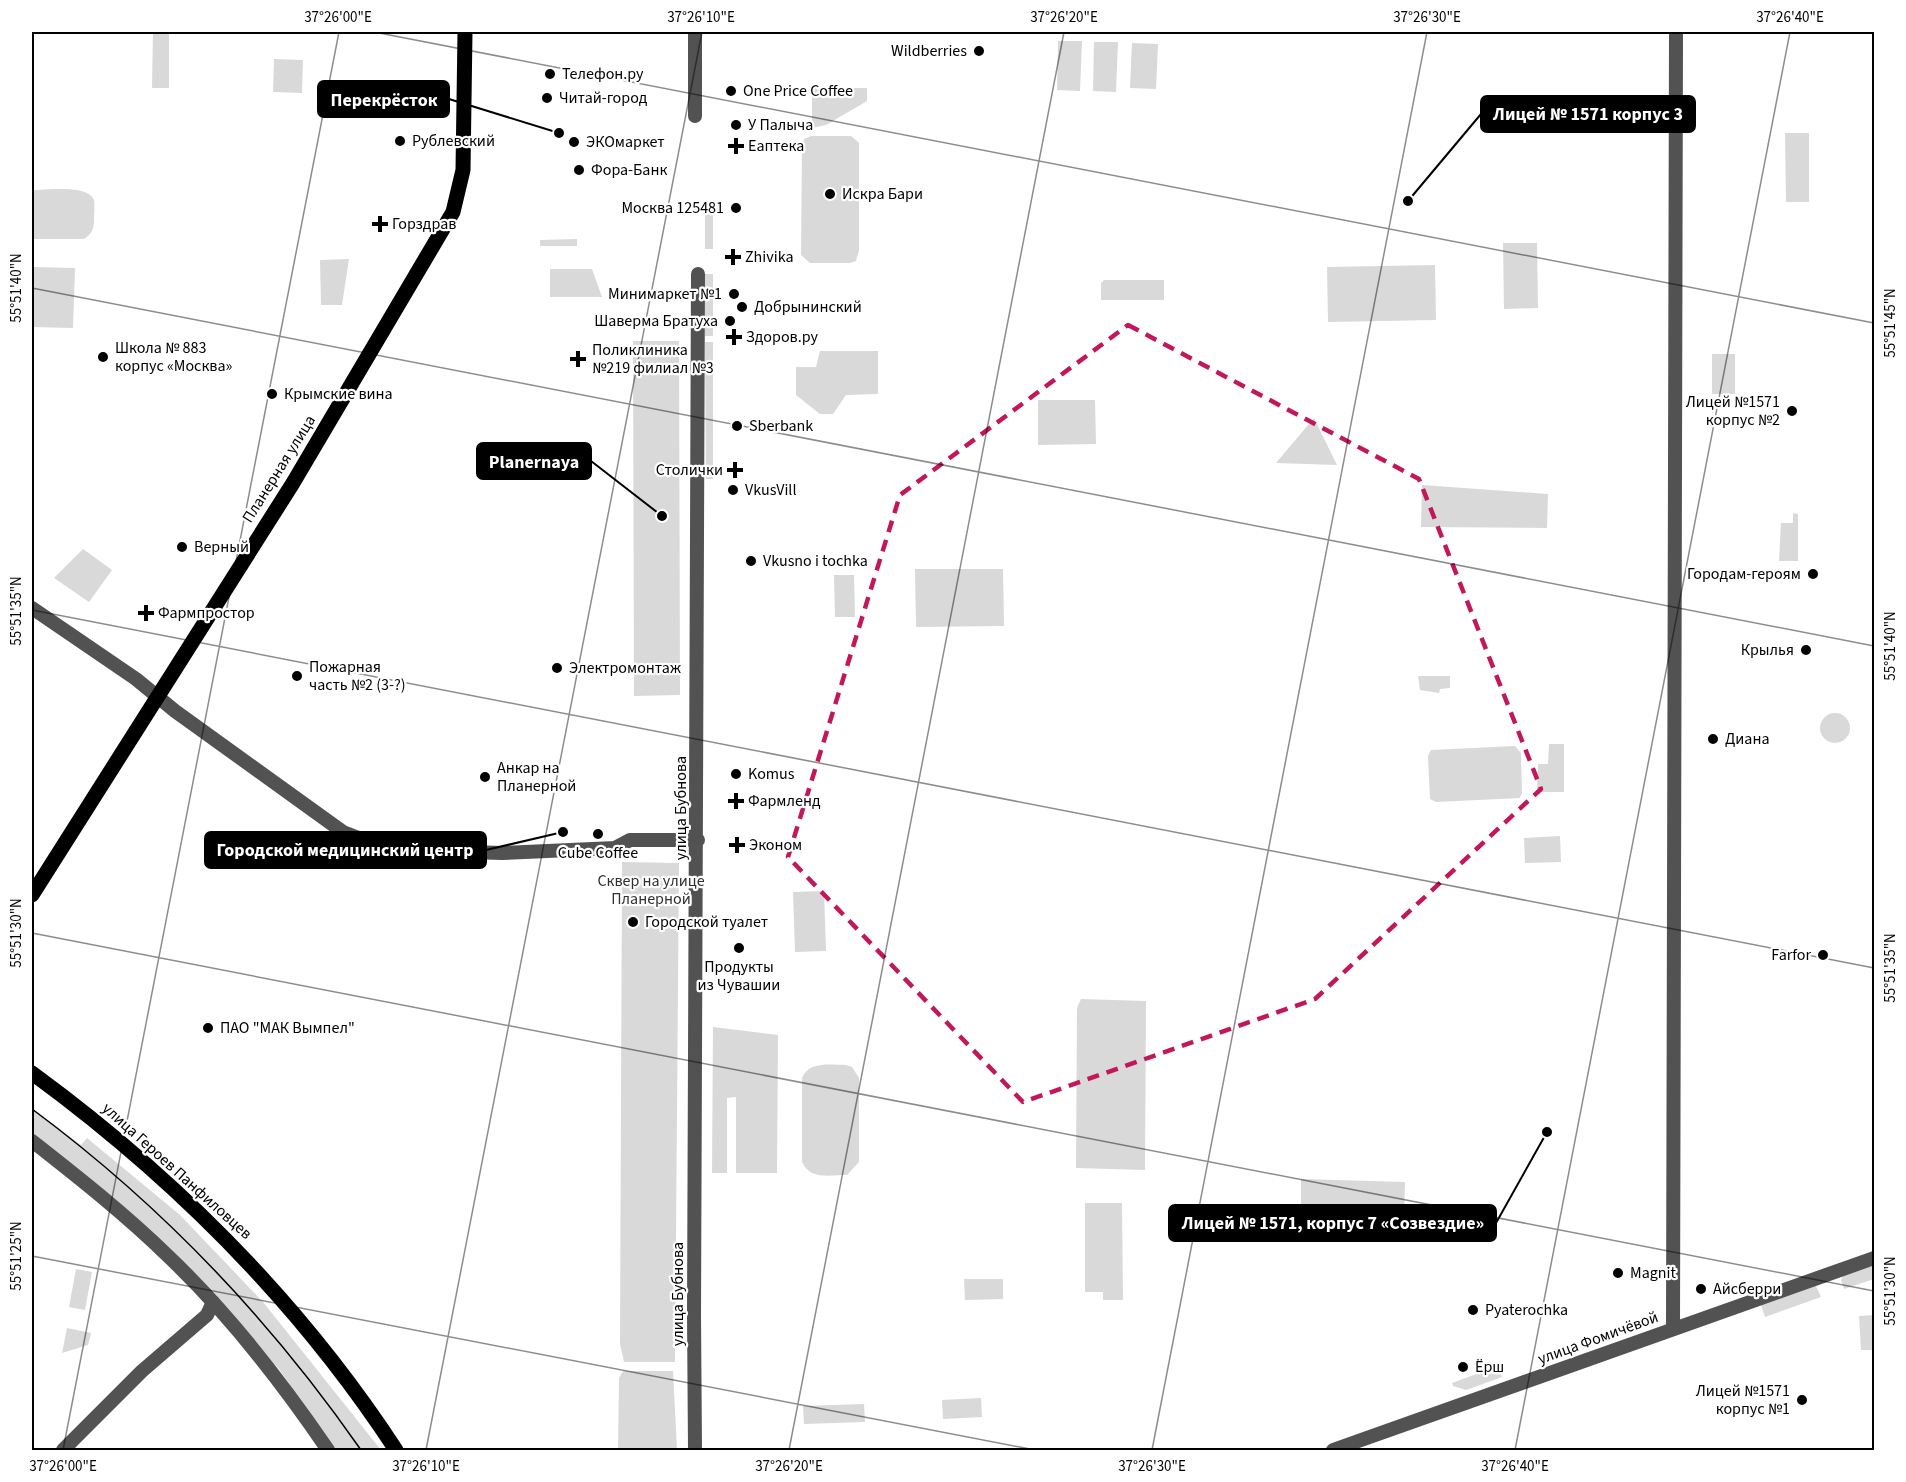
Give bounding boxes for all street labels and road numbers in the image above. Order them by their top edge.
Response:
street label: Планерная улица [237,411,321,527]
street label: улица Бубнова [670,756,692,860]
street label: улица Героев Панфиловцев [97,1098,257,1244]
street label: улица Бубнова [667,1242,689,1346]
street label: улица Фомичёвой [1535,1306,1661,1370]

